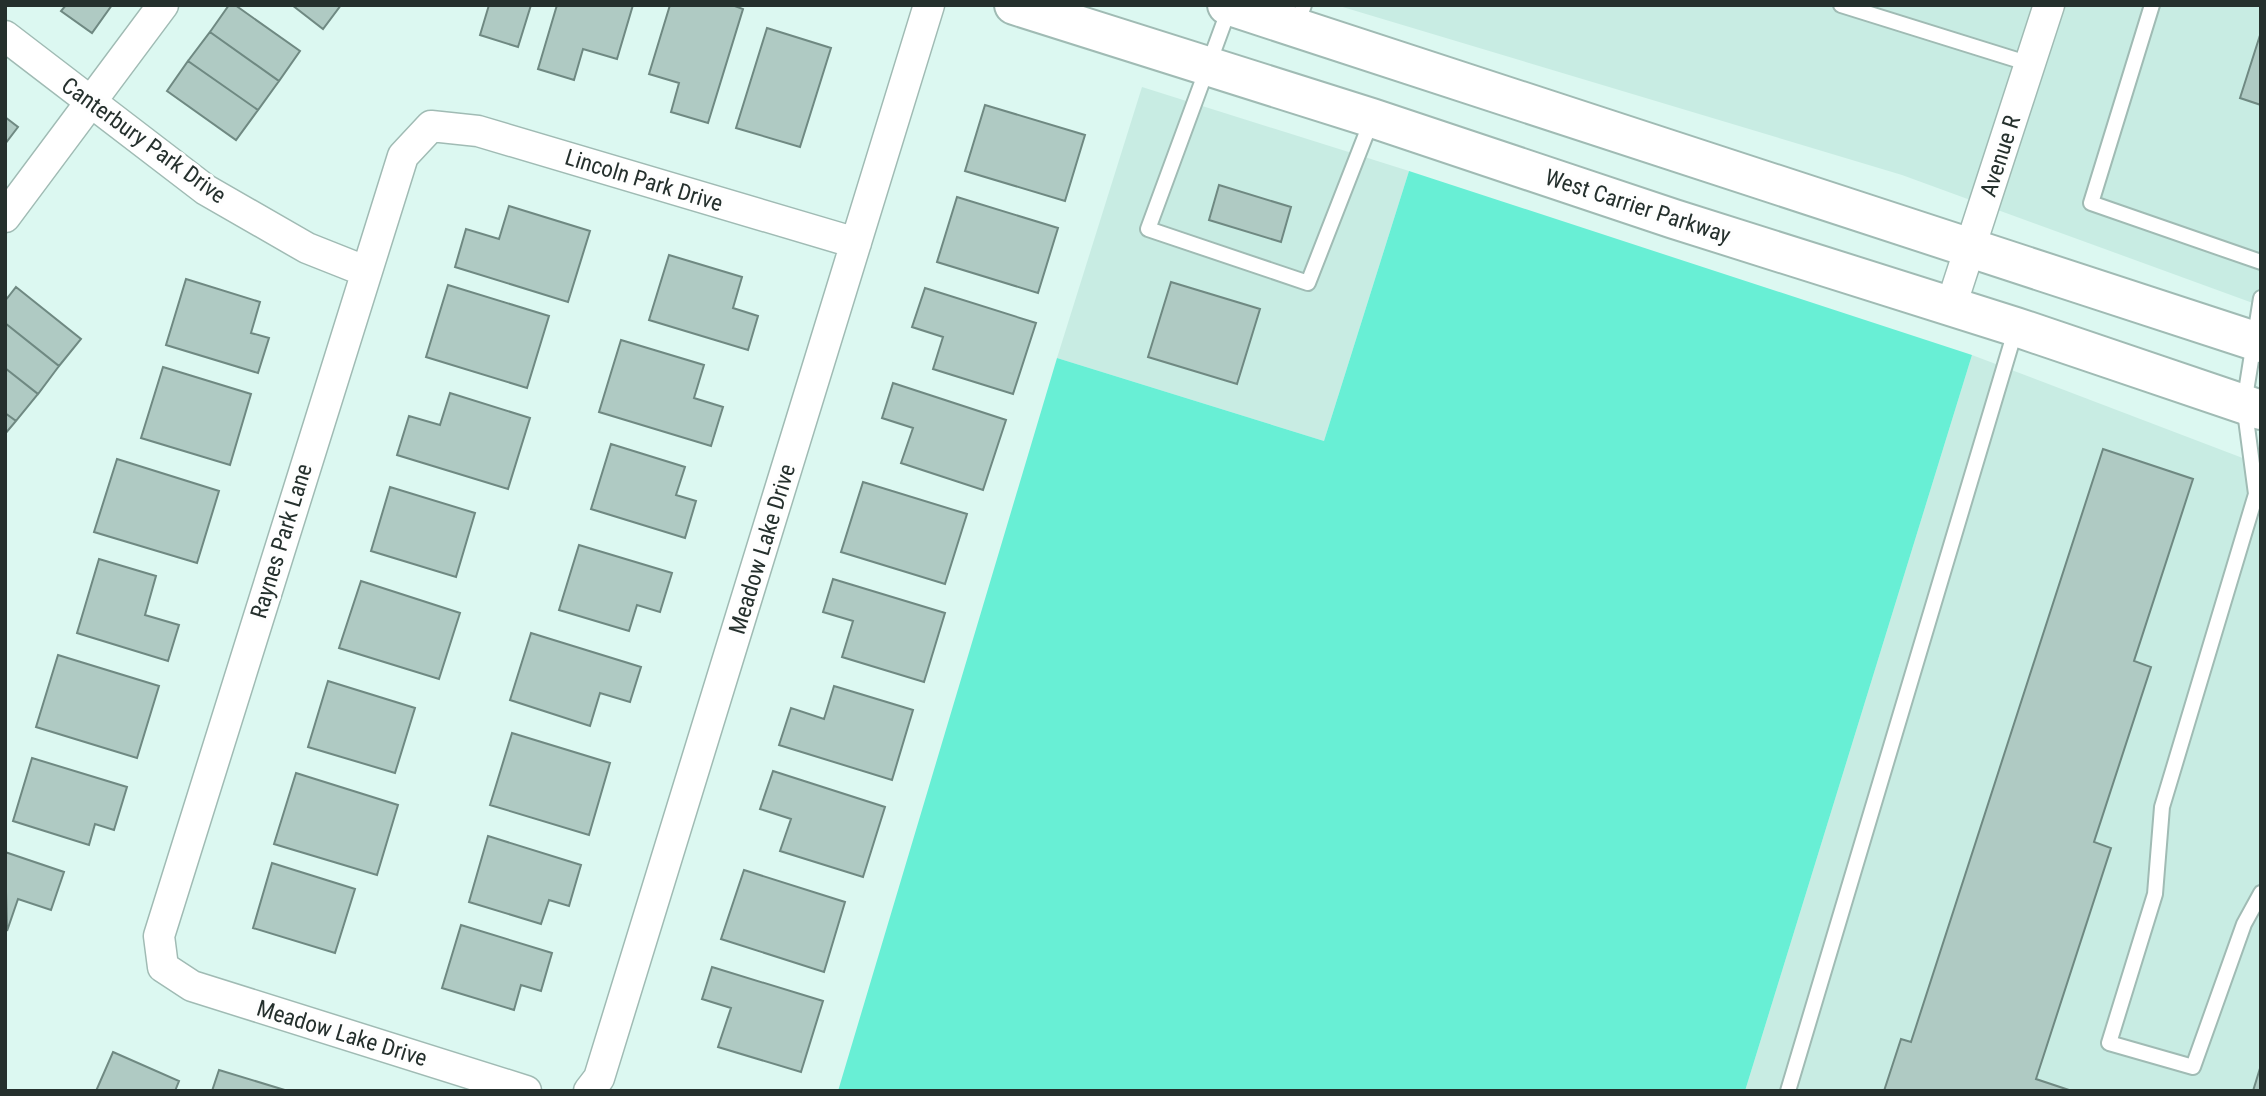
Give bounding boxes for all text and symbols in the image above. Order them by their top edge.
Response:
street label: Canterbury Park Drive [56,72,231,209]
street label: Avenue R [1975,112,2026,200]
street label: Lincoln Park Drive [562,144,726,217]
street label: West Carrier Parkway [1542,164,1734,249]
street label: Raynes Park Lane [245,460,318,622]
street label: Meadow Lake Drive [724,461,801,637]
street label: Meadow Lake Drive [254,995,430,1072]

